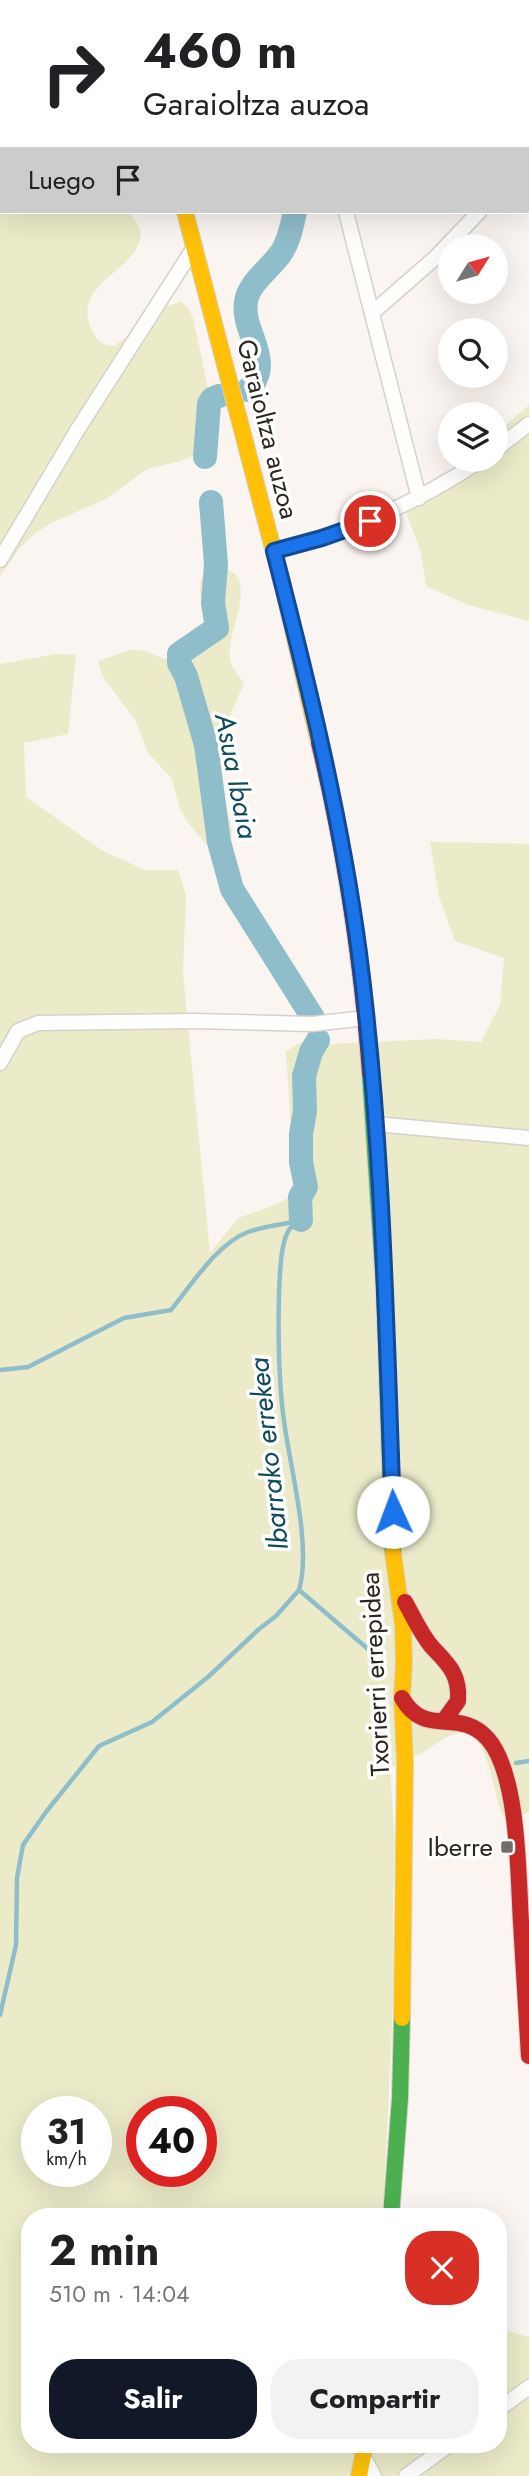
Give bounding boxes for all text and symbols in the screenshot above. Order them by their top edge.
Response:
text: 460 m [143,16,297,86]
icon: right [28,28,119,119]
text: Garaioltza auzoa [143,81,369,127]
text: Luego [28,161,95,199]
icon: arrive [109,161,147,199]
north arrow [438,234,508,304]
map controls [438,234,508,472]
button: search [438,318,508,388]
street label: Garaioltza auzoa [227,335,309,523]
button: layers [438,402,508,472]
pin [340,491,400,551]
icon: arrive [351,502,389,540]
water label: Asua Ibaia [204,709,269,843]
water label: Ibarrako errekea [238,1355,299,1552]
position arrow [356,1475,430,1549]
street label: Txorierri errepidea [351,1571,399,1777]
place label: Iberre [428,1828,493,1866]
marker: Iberre [499,1839,515,1855]
speed limit sign: 40 [126,2096,217,2187]
text: 31 [47,2107,86,2157]
text: km/h [46,2146,87,2172]
text: 2 min [49,2220,159,2281]
button: close [405,2231,479,2305]
text: 510 m · 14:04 [49,2277,190,2311]
button: Salir [49,2359,257,2439]
button: Compartir [271,2359,479,2439]

